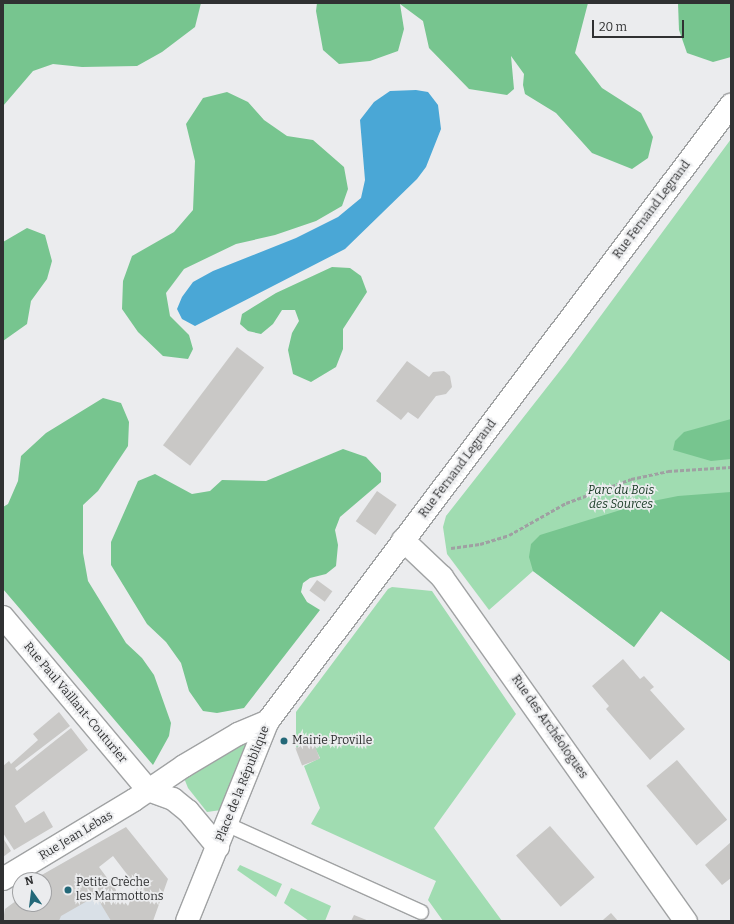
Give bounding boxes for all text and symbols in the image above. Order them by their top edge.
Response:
scale bar [594,12,686,38]
text: 20 m [599,20,627,34]
street label: Rue Fernand Legrand [610,158,694,262]
street label: Rue Fernand Legrand [416,417,500,521]
park label: Parc du Bois des Sources [588,484,654,512]
street label: Rue Paul Vaillant-Couturier [20,640,130,766]
street label: Rue des Archéologues [508,673,590,781]
street label: Place de la République [213,724,273,844]
place label: Mairie Proville [292,734,372,748]
marker: Mairie Proville [279,736,289,746]
street label: Rue Jean Lebas [37,808,115,864]
north arrow [12,872,52,912]
text: N [24,874,35,888]
place label: Petite Crèche les Marmottons [76,876,163,904]
marker: Petite Crèche les Marmottons [63,885,73,895]

